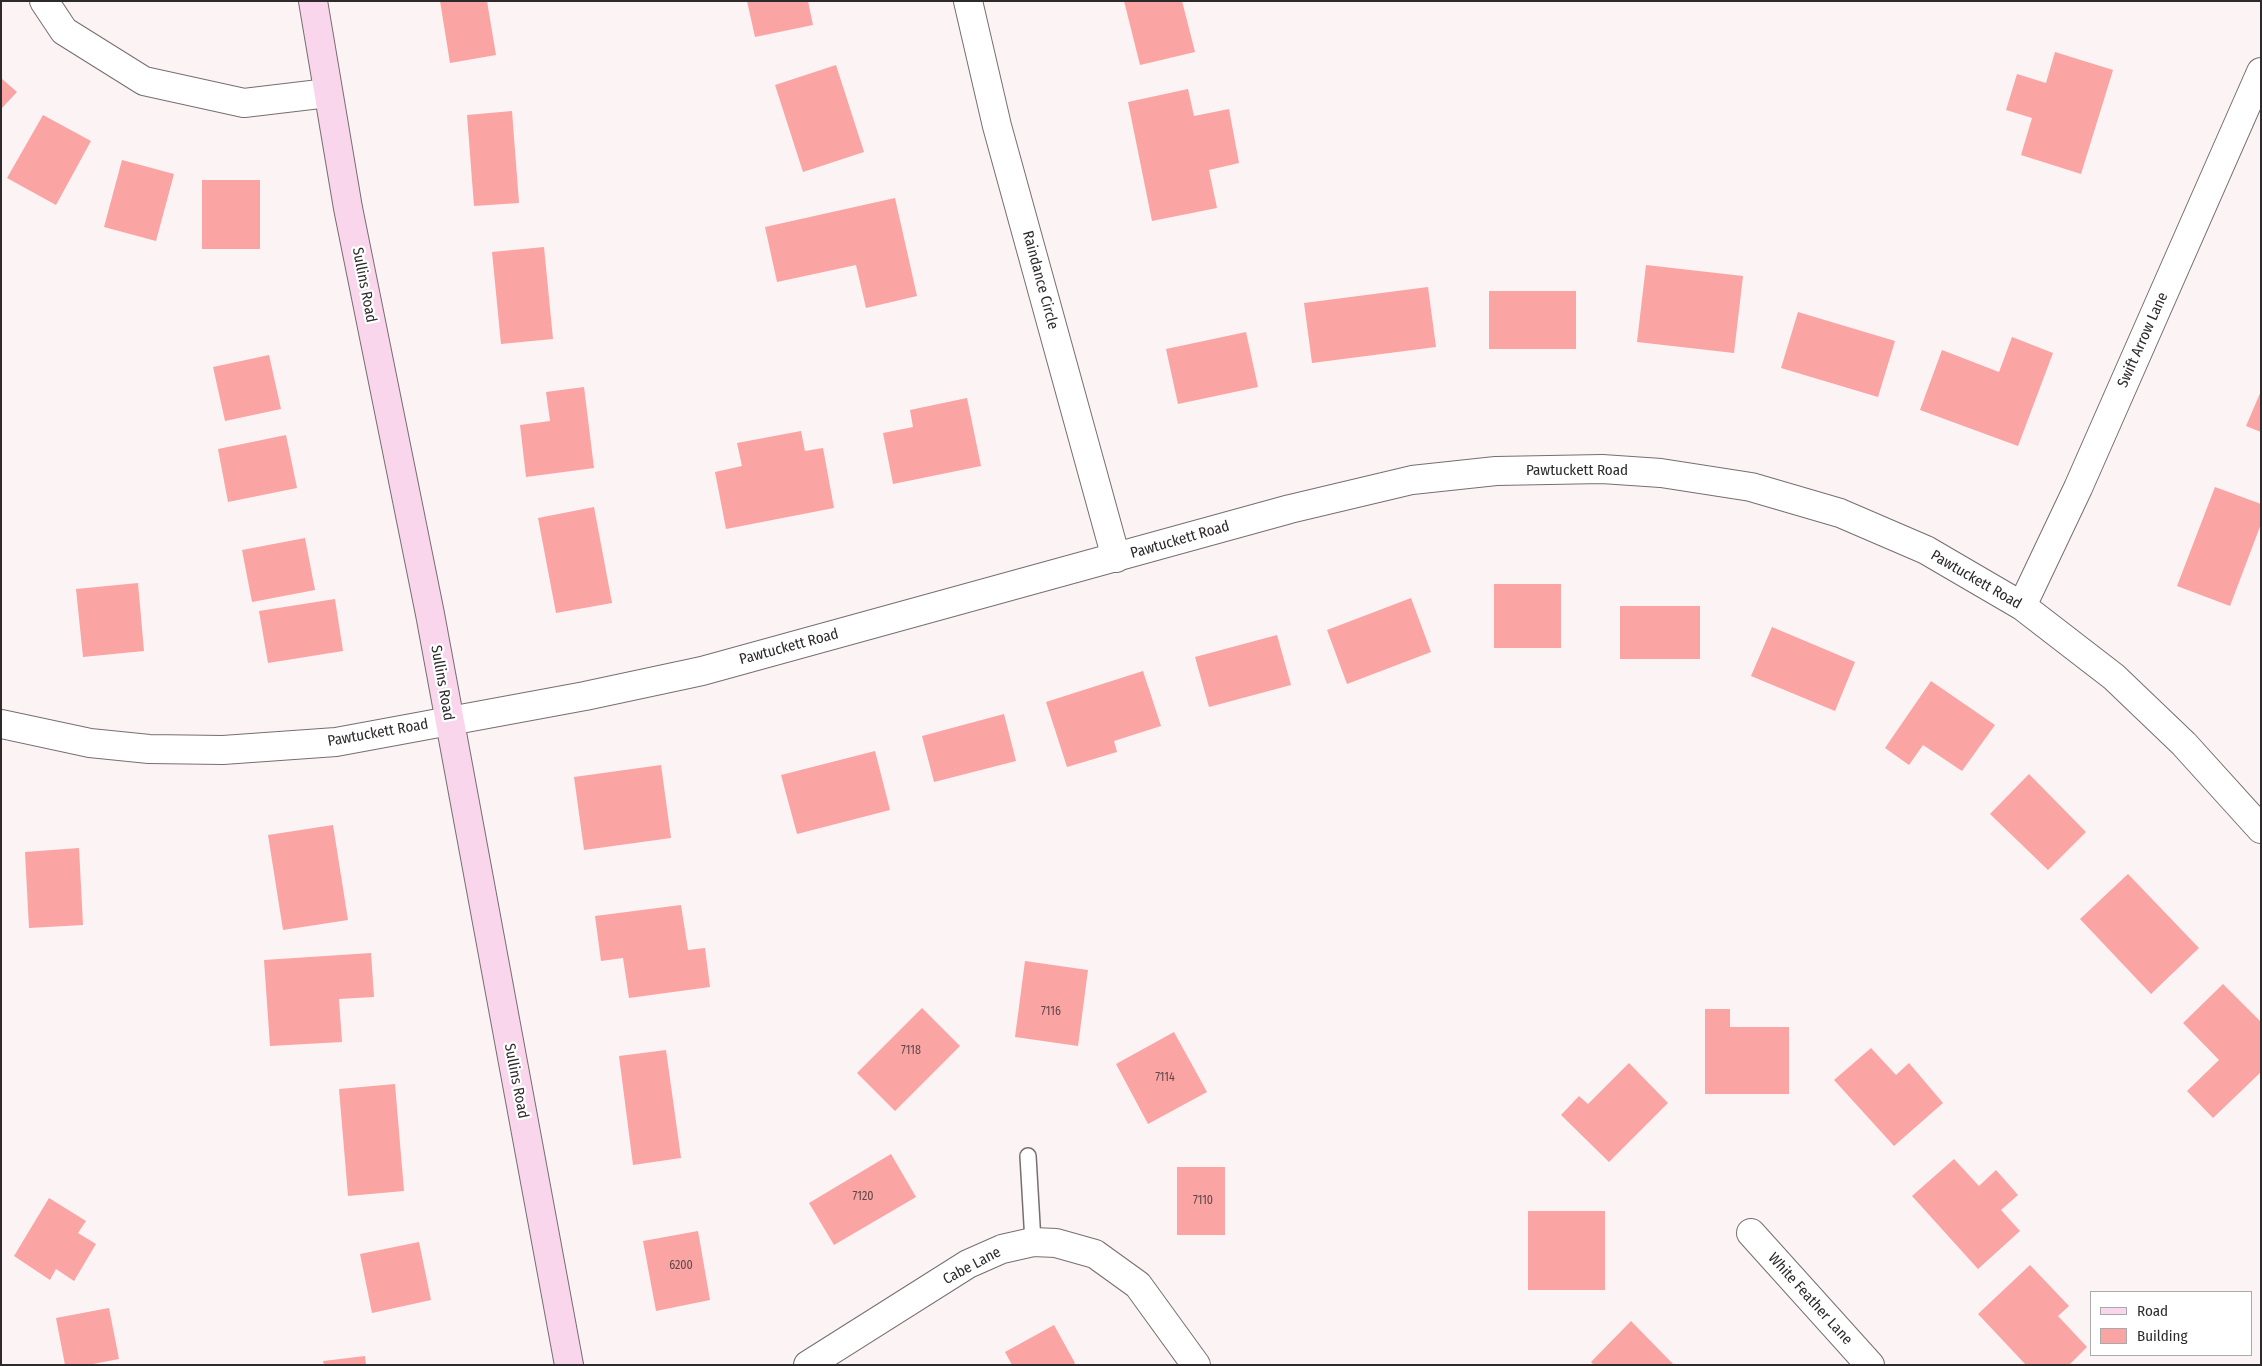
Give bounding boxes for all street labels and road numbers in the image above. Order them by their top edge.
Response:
street label: Raindance Circle [1018,229,1062,331]
street label: Sullins Road [348,246,380,324]
street label: Swift Arrow Lane [2114,290,2172,390]
street label: Pawtuckett Road [1526,462,1628,480]
street label: Pawtuckett Road [1128,517,1232,563]
street label: Pawtuckett Road [1927,547,2025,613]
street label: Pawtuckett Road [737,625,841,669]
street label: Sullins Road [427,644,457,722]
street label: Pawtuckett Road [326,715,430,751]
street label: Sullins Road [500,1042,532,1120]
street label: Cabe Lane [940,1243,1004,1289]
street label: White Feather Lane [1764,1249,1856,1349]

